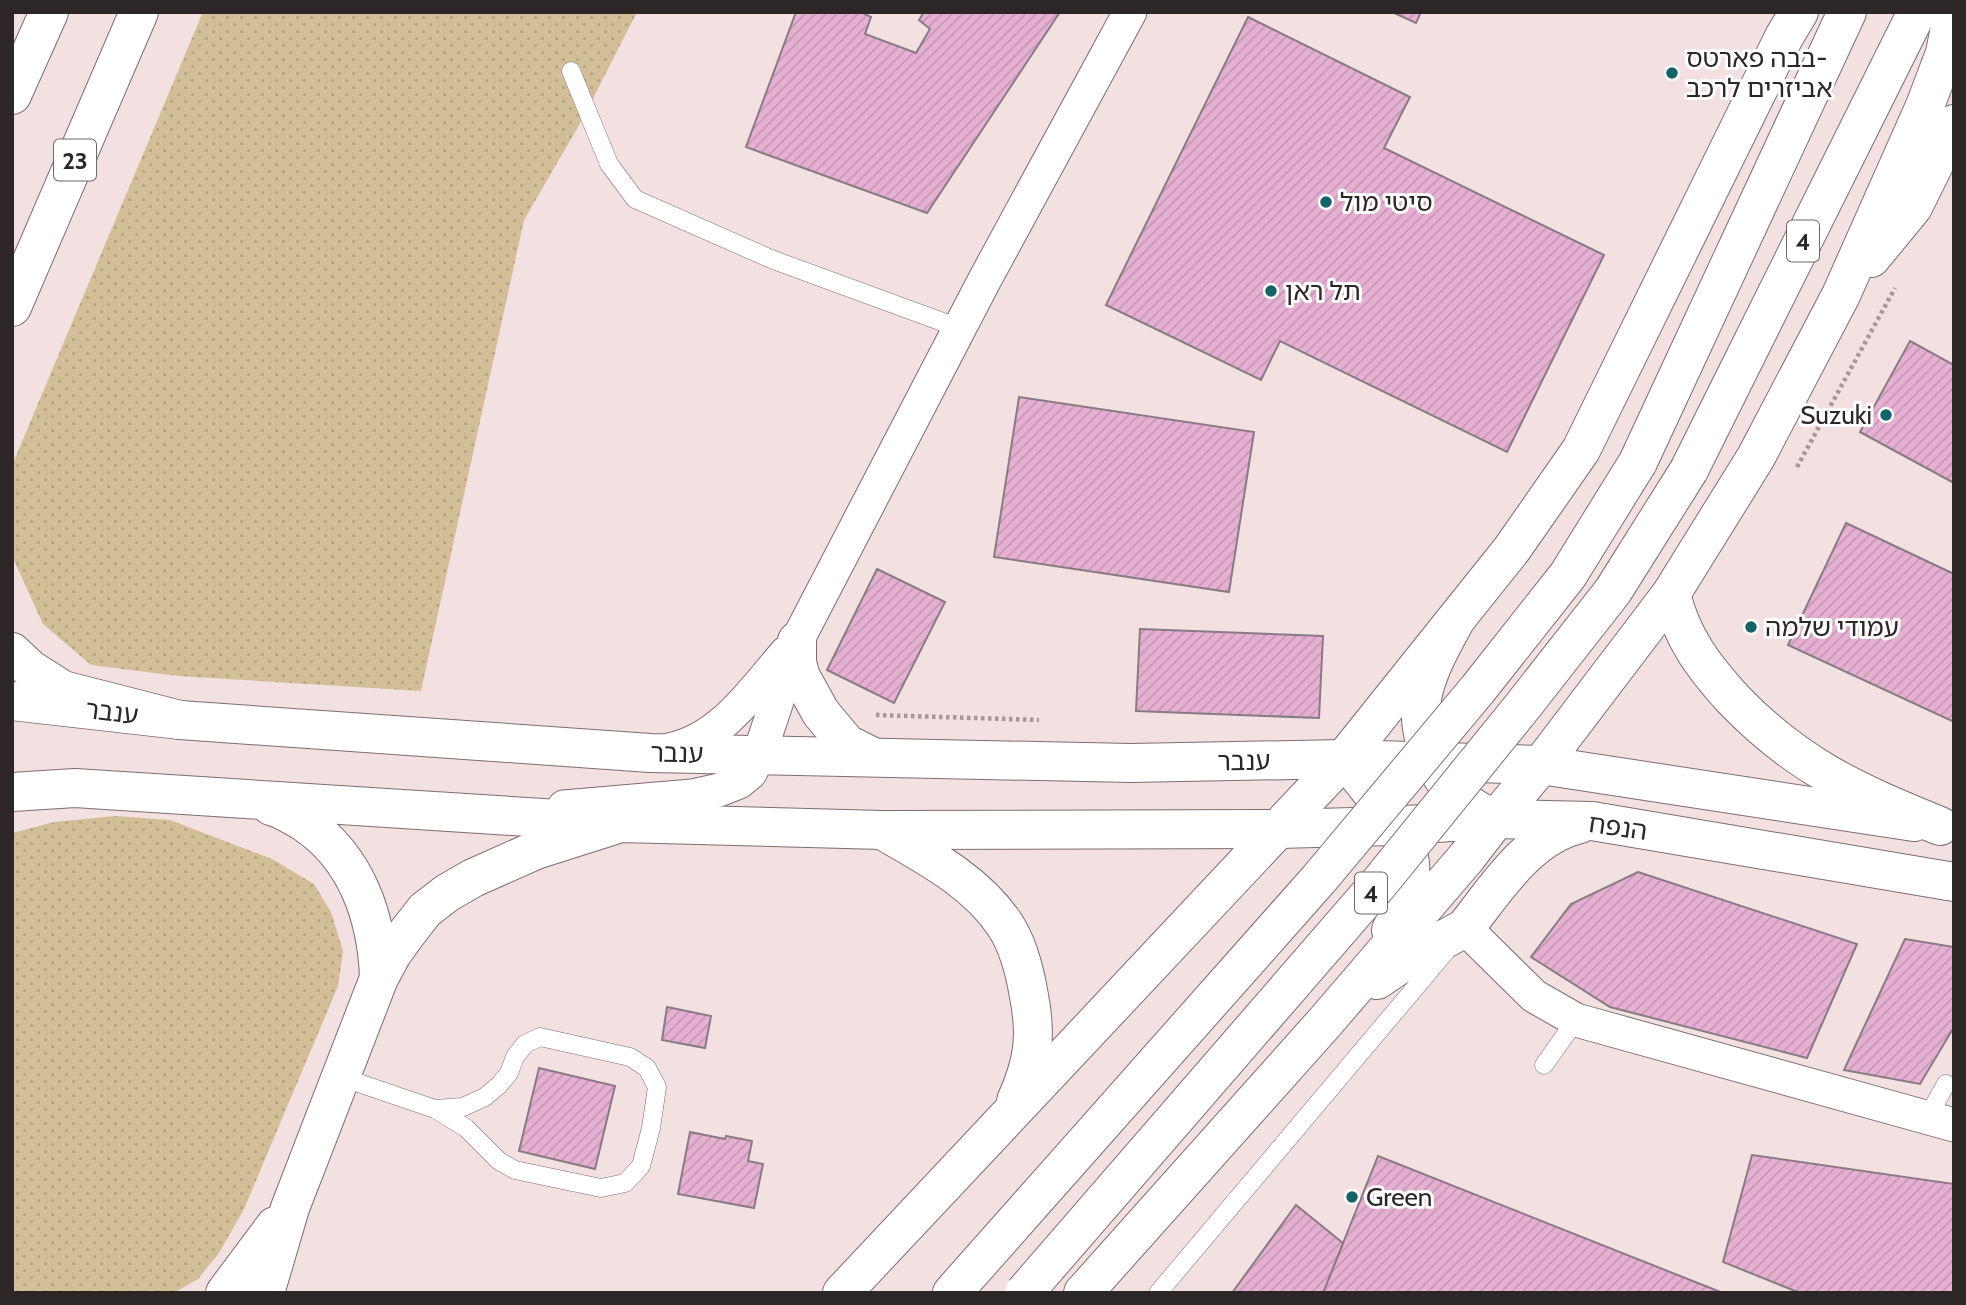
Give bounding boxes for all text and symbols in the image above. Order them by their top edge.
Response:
place label: בבה פארטס- אביזרים לרכב [1686,42,1833,104]
marker: בבה פארטס- אביזרים לרכב [1664,65,1680,81]
road number: 23 [54,140,96,180]
place label: סיטי מול [1340,186,1433,218]
marker: סיטי מול [1318,194,1334,210]
road number: 4 [1787,221,1819,262]
place label: תל ראן [1285,275,1361,307]
marker: תל ראן [1263,283,1279,299]
place label: Suzuki [1800,399,1872,431]
marker: Suzuki [1878,407,1894,423]
place label: עמודי שלמה [1765,611,1899,643]
marker: עמודי שלמה [1743,619,1759,635]
street label: ענבר [84,693,140,731]
street label: ענבר [650,737,704,769]
street label: ענבר [1217,745,1271,777]
street label: הנפח [1587,807,1649,847]
road number: 4 [1355,872,1387,914]
place label: Green [1366,1181,1432,1213]
marker: Green [1344,1189,1360,1205]

